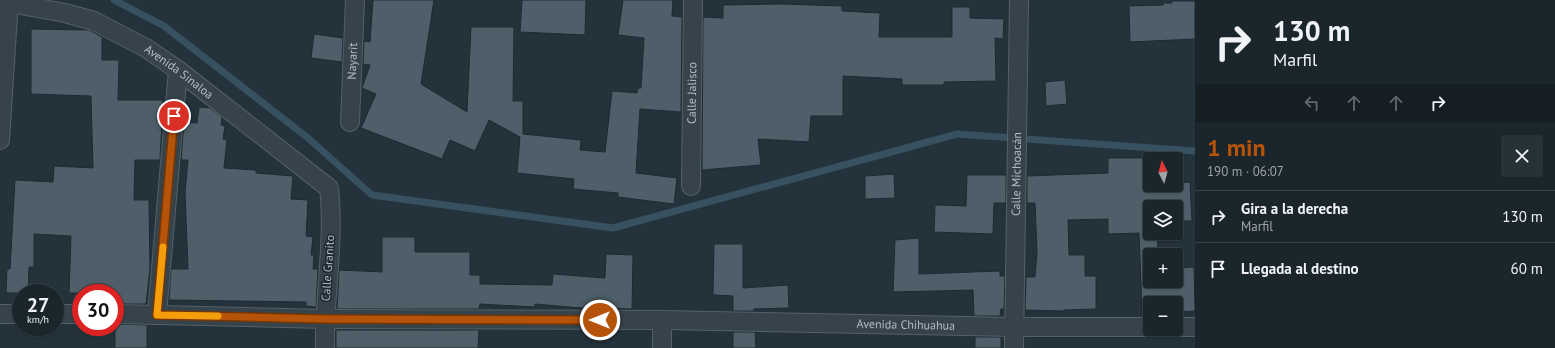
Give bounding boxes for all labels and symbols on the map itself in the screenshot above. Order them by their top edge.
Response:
street label: Avenida Sinaloa [142,41,217,102]
street label: Nayarit [344,42,360,80]
street label: Calle Jalisco [684,62,699,124]
pin [157,99,191,133]
street label: Calle Michoacán [1008,132,1024,216]
north arrow [1143,152,1183,192]
street label: Calle Granito [318,234,337,302]
speed limit sign: 30 [72,284,124,336]
position arrow [579,299,621,341]
street label: Avenida Chihuahua [857,316,955,333]

